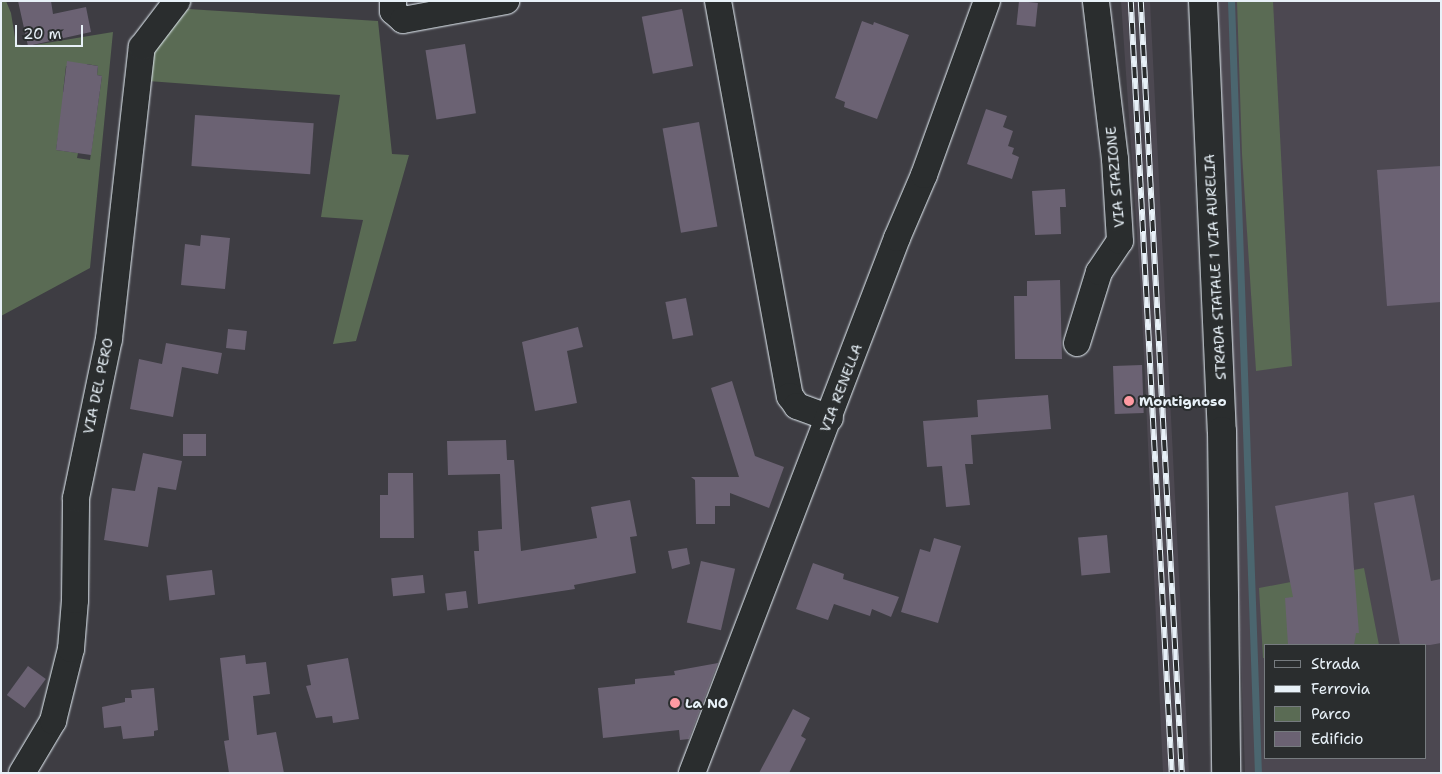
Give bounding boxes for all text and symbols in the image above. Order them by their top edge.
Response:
scale bar [18,15,85,47]
text: 20 m [23,24,62,44]
street label: VIA STAZIONE [1102,126,1128,228]
street label: STRADA STATALE 1 VIA AURELIA [1201,154,1229,380]
street label: VIA DEL PERO [80,336,116,436]
street label: VIA RENELLA [816,341,866,435]
place label: Montignoso [1139,393,1227,409]
marker: Montignoso [1123,395,1135,407]
legend [1264,644,1427,759]
text: Strada [1311,654,1360,674]
text: Ferrovia [1311,679,1370,699]
place label: La NO [685,695,728,711]
marker: La NO [669,697,681,709]
text: Parco [1311,704,1351,724]
text: Edificio [1311,729,1363,749]

